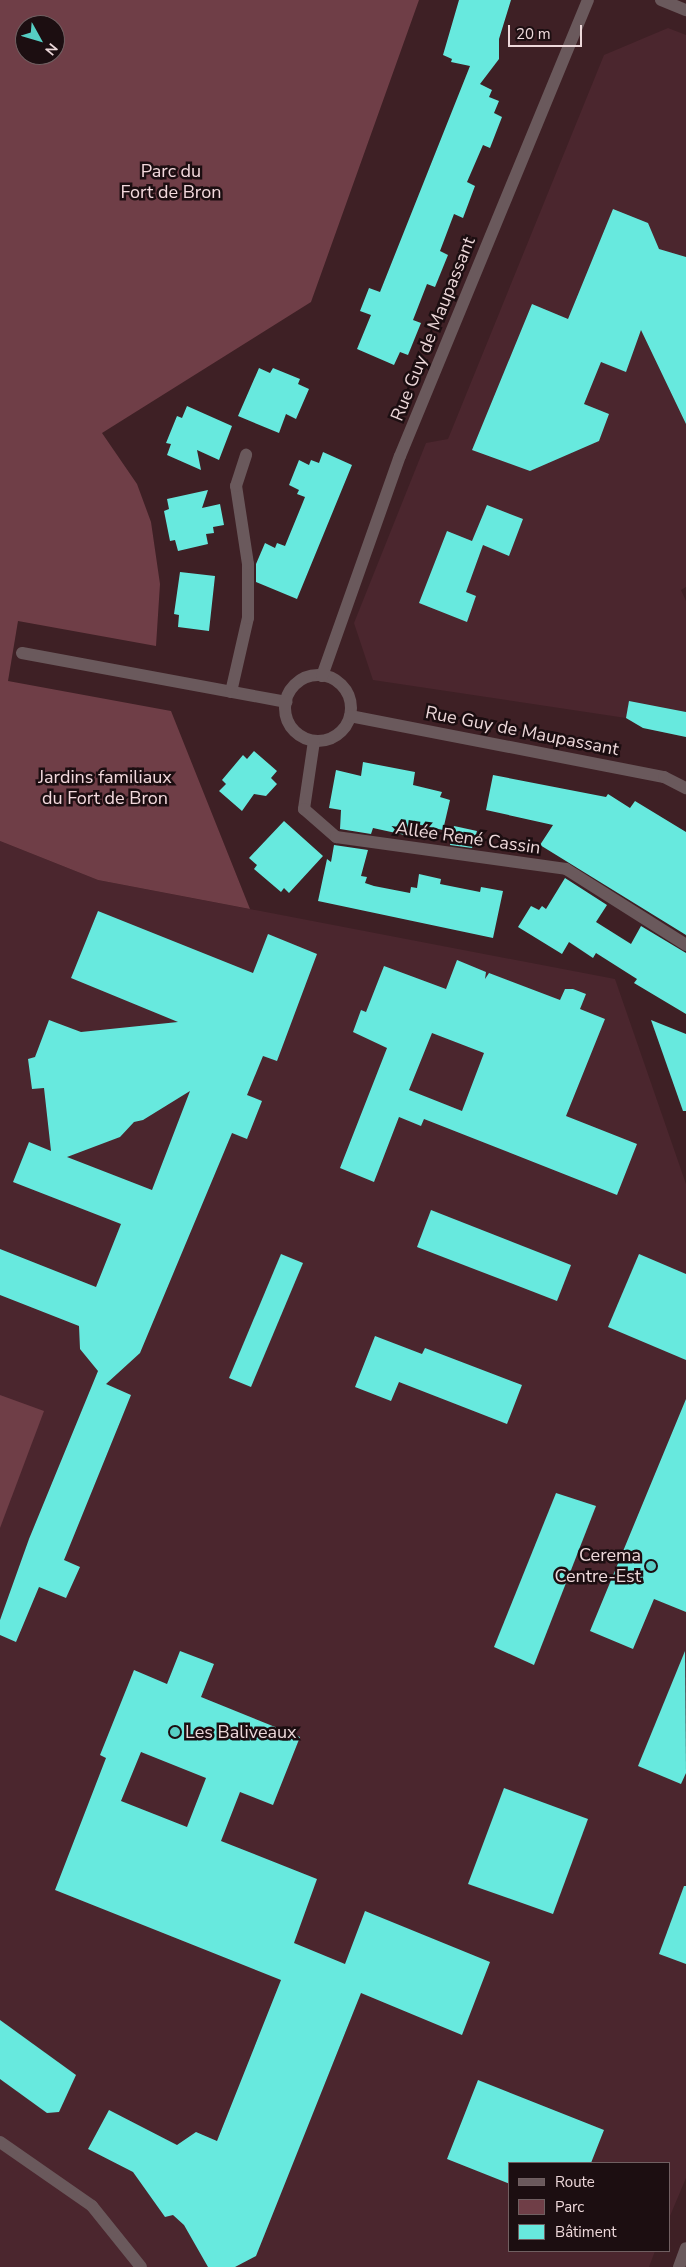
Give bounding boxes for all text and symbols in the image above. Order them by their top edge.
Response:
north arrow [15,15,65,65]
scale bar [511,15,585,47]
text: 20 m [516,24,551,44]
text: N [41,39,62,59]
park label: Parc du Fort de Bron [121,161,221,203]
street label: Rue Guy de Maupassant [386,234,480,424]
street label: Rue Guy de Maupassant [423,702,621,760]
park label: Jardins familiaux du Fort de Bron [38,767,172,810]
street label: Allée René Cassin [394,817,542,859]
place label: Cerema Centre-Est [554,1545,641,1588]
marker: Cerema Centre-Est [645,1560,657,1572]
place label: Les Baliveaux [185,1721,297,1743]
marker: Les Baliveaux [169,1726,181,1738]
legend [508,2162,671,2252]
text: Route [555,2172,595,2192]
text: Parc [555,2197,584,2217]
text: Bâtiment [555,2222,616,2242]

